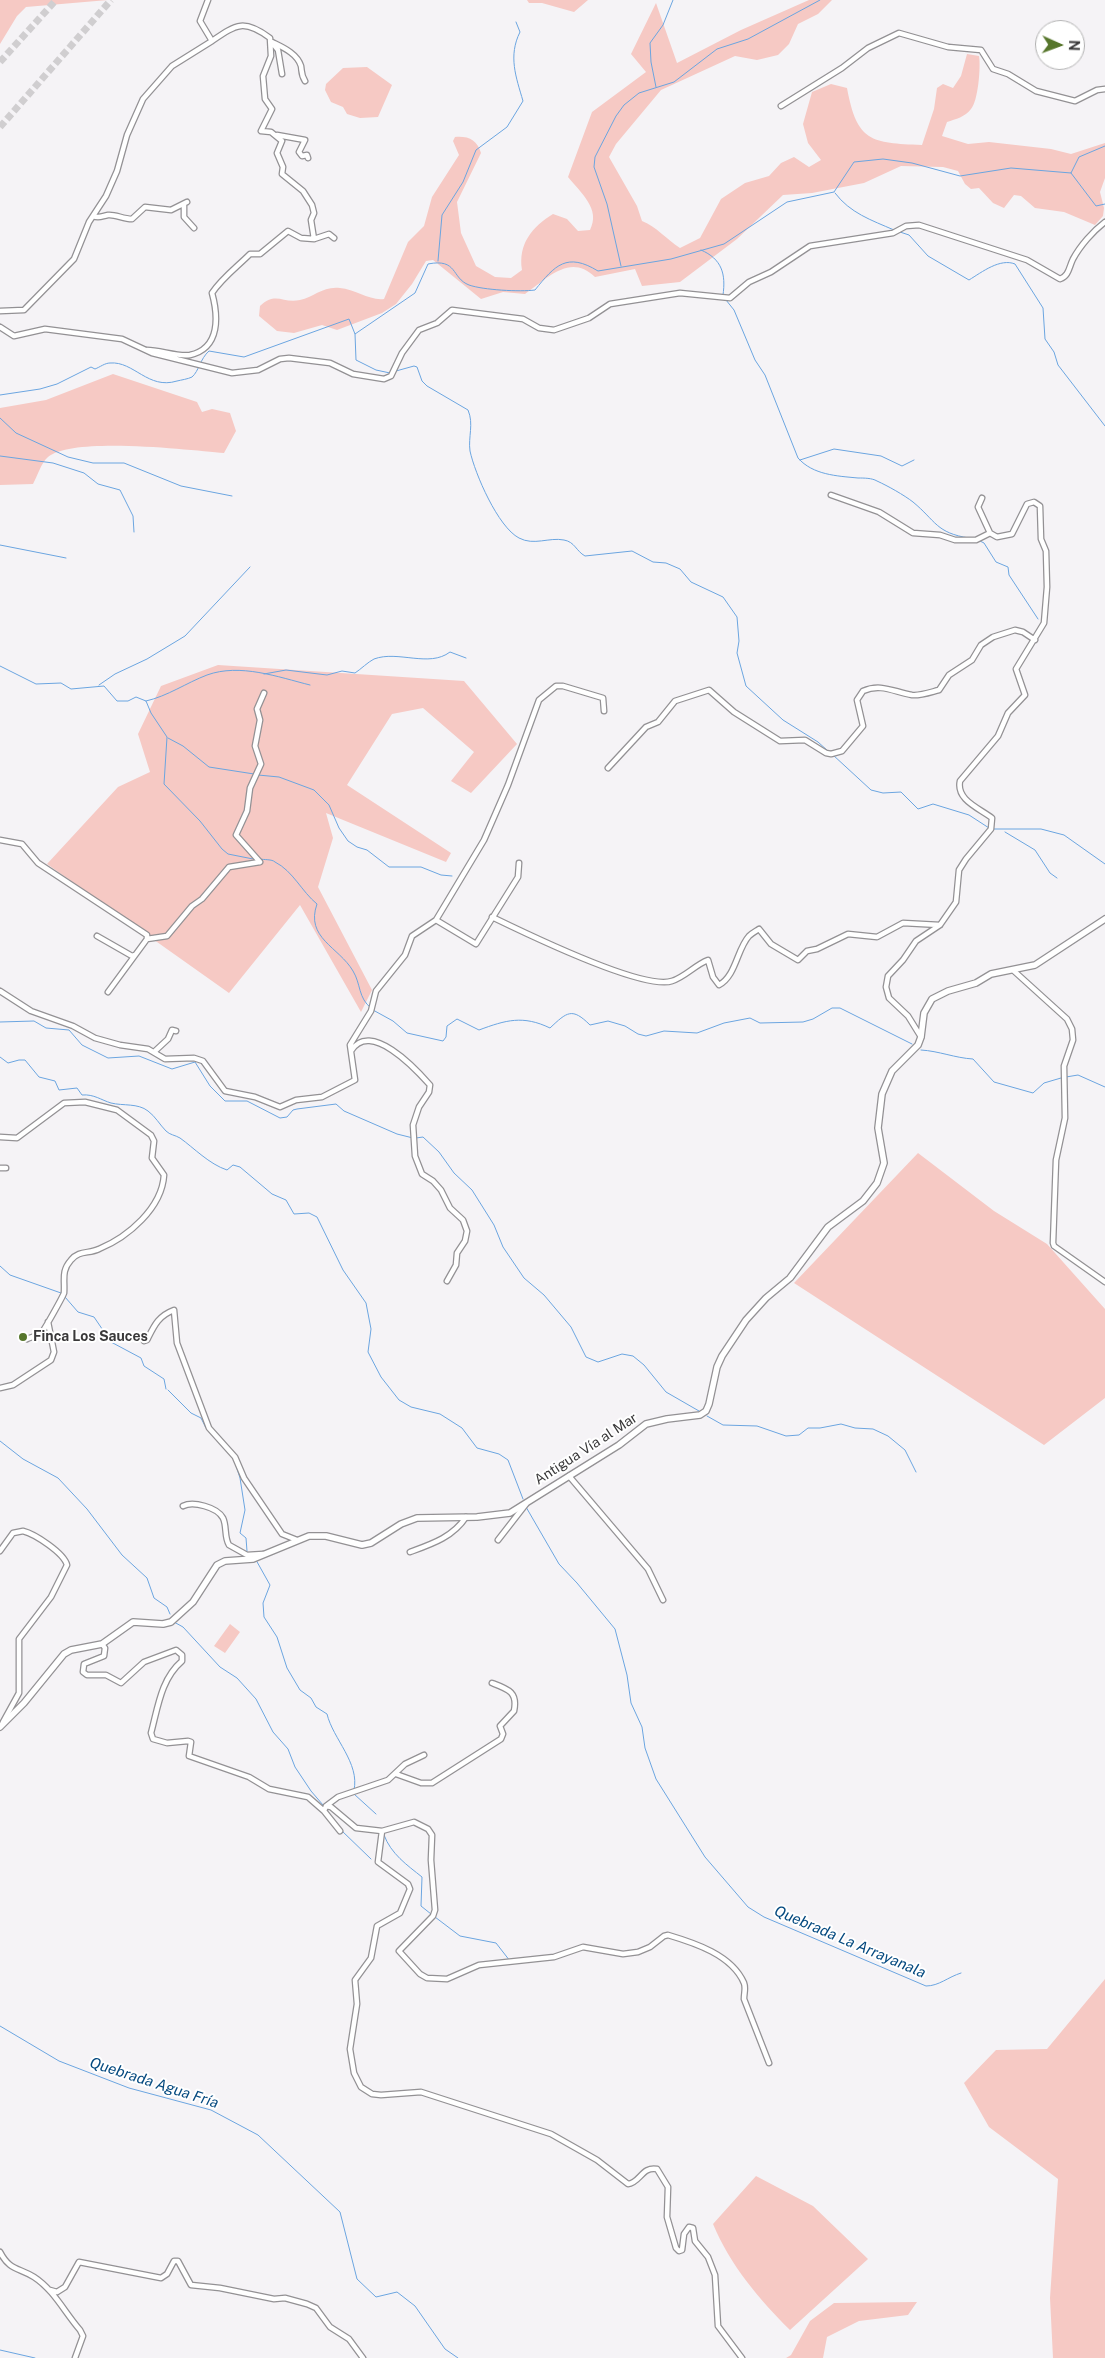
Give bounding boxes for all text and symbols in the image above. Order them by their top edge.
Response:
north arrow [1035,20,1085,70]
text: N [1066,40,1082,51]
place label: Finca Los Sauces [33,1329,148,1345]
marker: Finca Los Sauces [17,1331,29,1343]
street label: Antigua Vía al Mar [531,1409,641,1489]
water label: Quebrada La Arrayanala [772,1902,928,1982]
water label: Quebrada Agua Fría [87,2054,221,2112]

